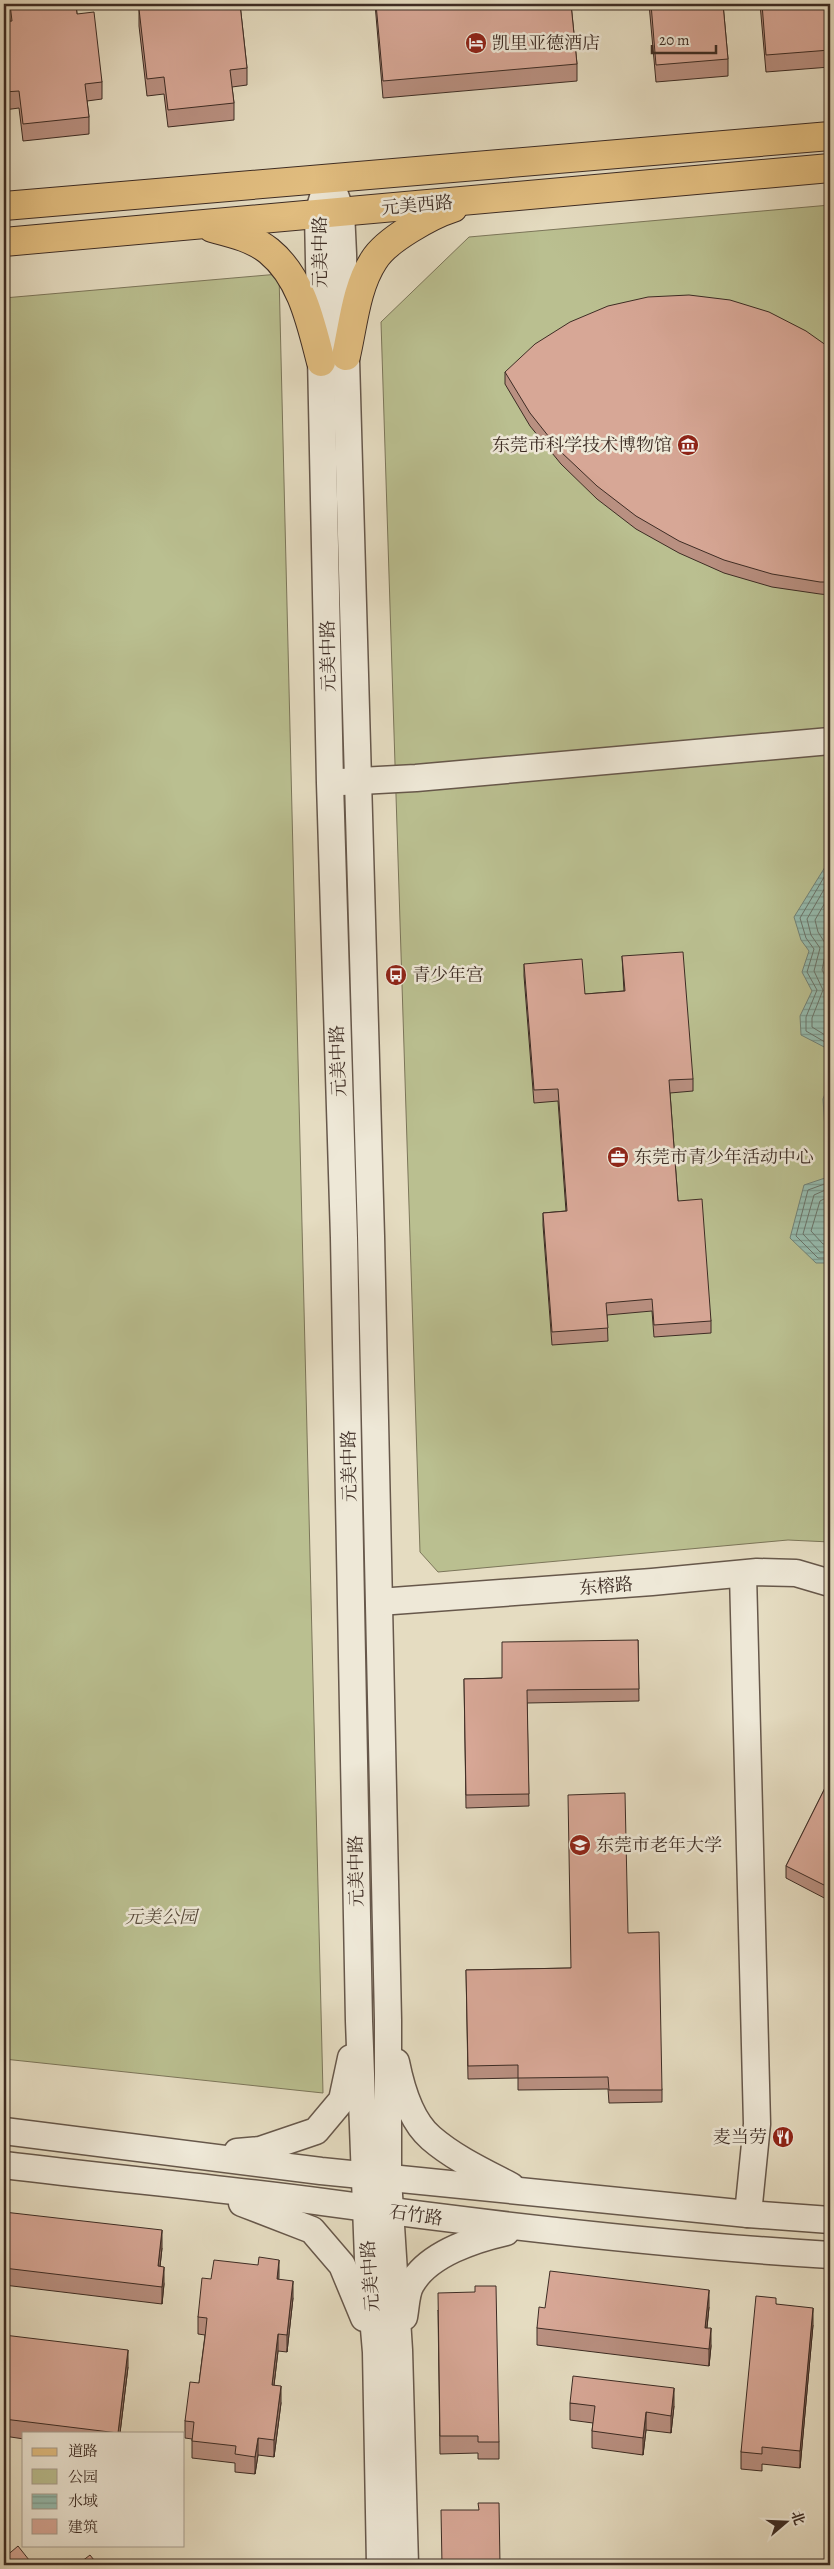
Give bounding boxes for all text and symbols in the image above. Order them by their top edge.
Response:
scale bar [652,22,715,54]
text: 20 m [659,30,690,50]
hotel icon: 凯里亚德酒店 [464,31,488,55]
place label: 凯里亚德酒店 [492,31,600,55]
street label: 元美西路 [380,190,454,220]
street label: 元美中路 [308,216,332,288]
place label: 东莞市科学技术博物馆 [492,433,672,457]
museum icon: 东莞市科学技术博物馆 [676,433,700,457]
street label: 元美中路 [315,620,341,692]
bus stop icon: 青少年宫 [384,963,408,987]
place label: 青少年宫 [412,963,484,987]
street label: 元美中路 [325,1025,351,1097]
office icon: 东莞市青少年活动中心 [606,1145,630,1169]
place label: 东莞市青少年活动中心 [634,1145,814,1169]
street label: 元美中路 [336,1430,362,1502]
street label: 东榕路 [578,1572,634,1600]
school or university icon: 东莞市老年大学 [568,1833,592,1857]
place label: 东莞市老年大学 [596,1833,722,1857]
street label: 元美中路 [343,1835,369,1907]
park label: 元美公园 [125,1905,200,1929]
place label: 麦当劳 [713,2125,767,2149]
restaurant icon: 麦当劳 [771,2125,795,2149]
street label: 石竹路 [388,2199,444,2231]
street label: 元美中路 [356,2239,384,2313]
legend [22,2432,185,2546]
text: 道路 [68,2441,98,2461]
text: 公园 [68,2467,98,2487]
text: 水域 [68,2491,98,2511]
north arrow [762,2496,812,2546]
text: 北 [787,2508,809,2528]
text: 建筑 [68,2517,98,2537]

